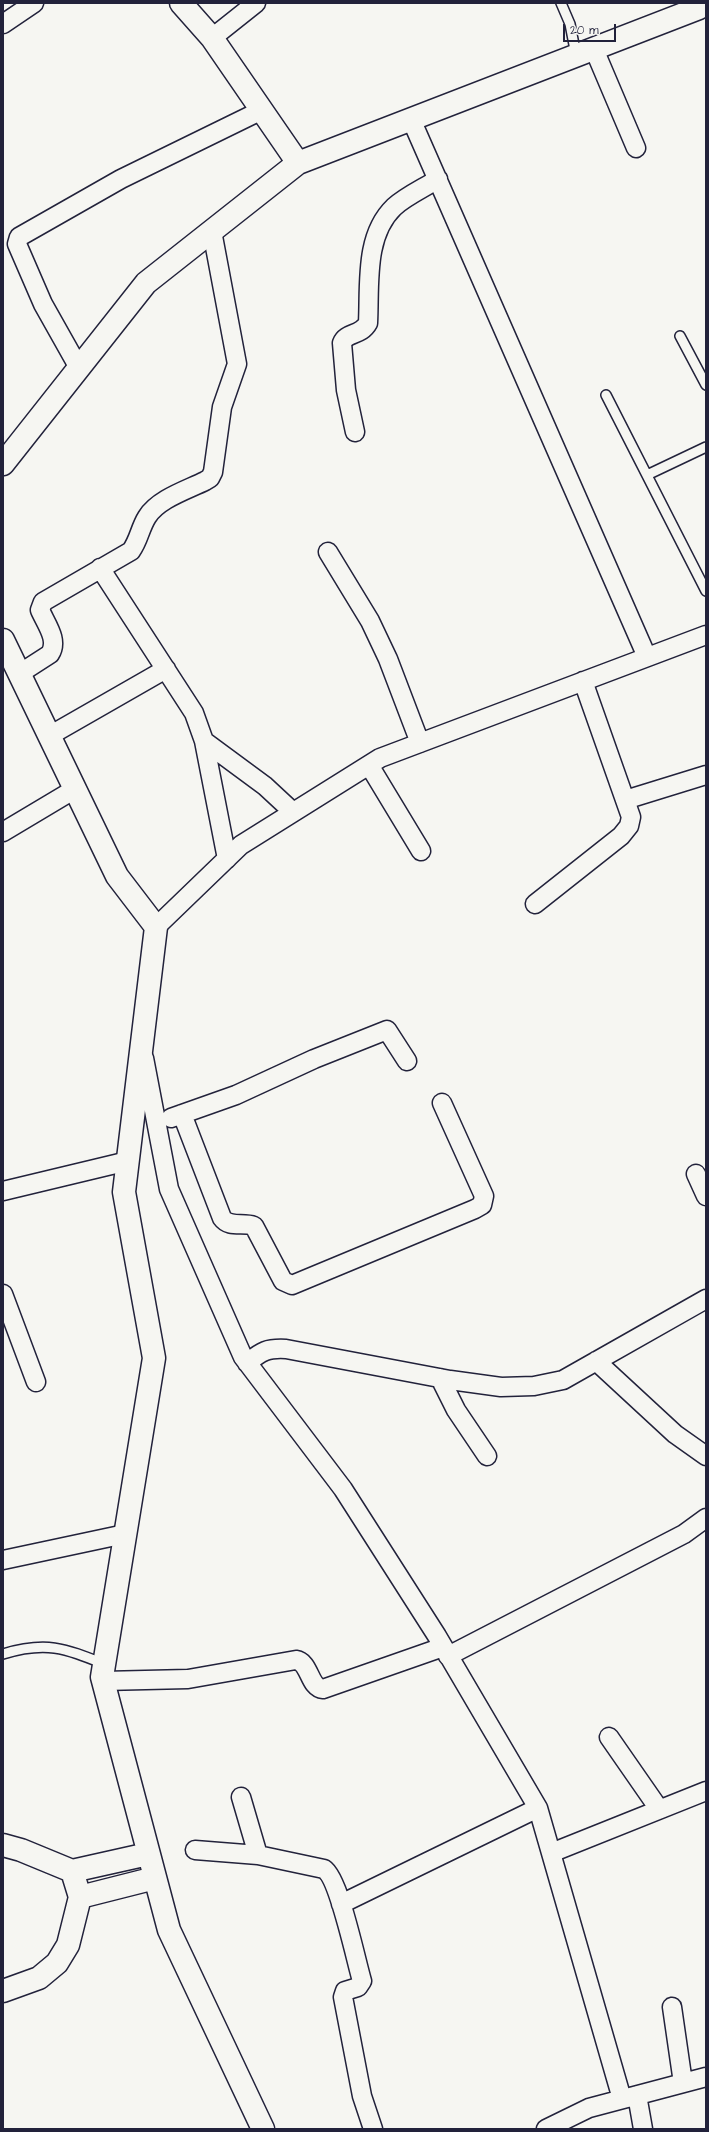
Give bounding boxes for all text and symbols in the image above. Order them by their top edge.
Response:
scale bar [565,16,618,42]
text: 20 m [570,22,599,39]

